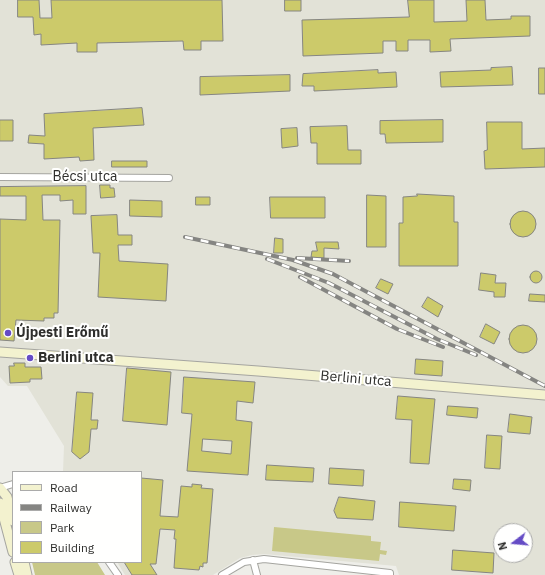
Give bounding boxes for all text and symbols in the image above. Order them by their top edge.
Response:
street label: Bécsi utca [53,169,117,185]
place label: Újpesti Erőmű [16,325,109,341]
marker: Újpesti Erőmű [3,328,13,338]
place label: Berlini utca [38,350,114,366]
marker: Berlini utca [25,353,35,363]
street label: Berlini utca [320,368,392,390]
legend [12,471,142,563]
text: Road [50,480,78,495]
text: Railway [50,500,92,515]
text: Park [50,520,74,535]
north arrow [493,523,533,563]
text: Building [50,540,94,555]
text: N [495,540,510,552]

